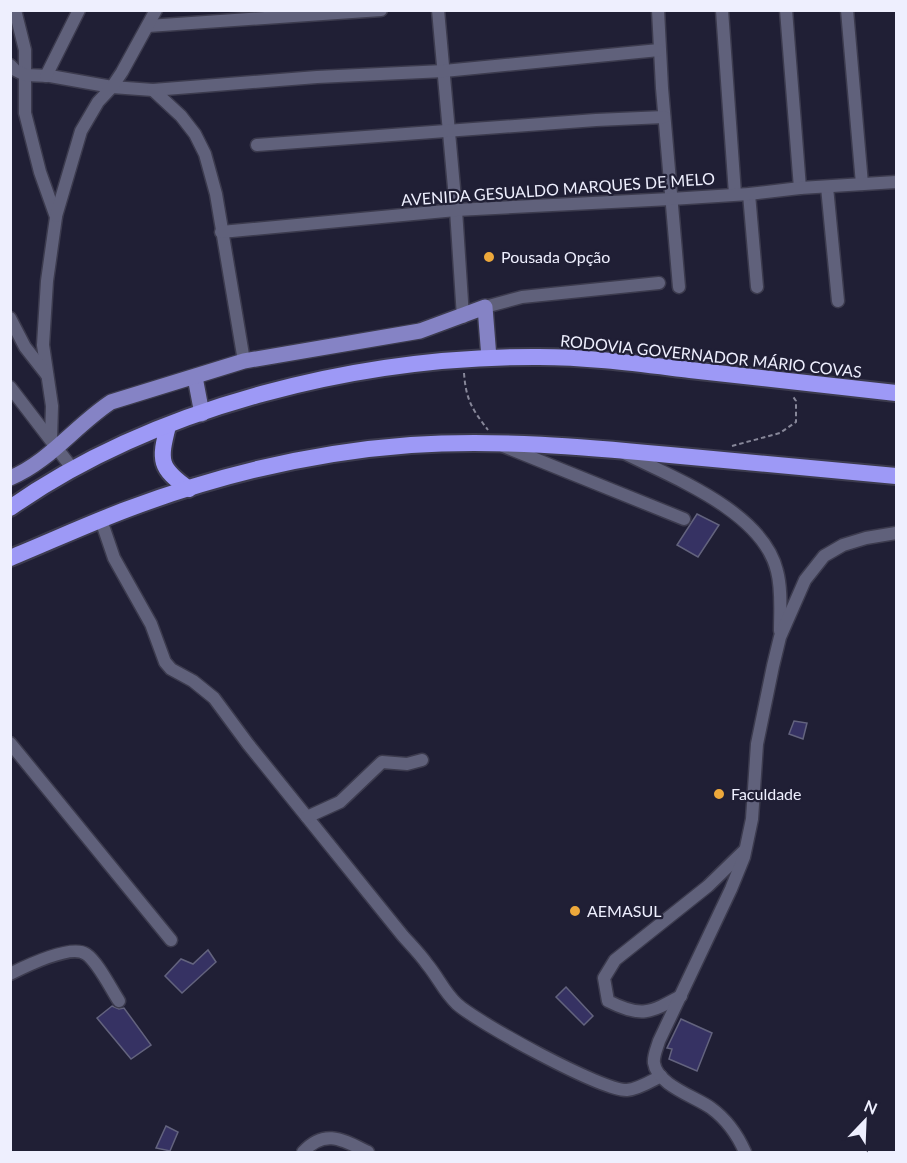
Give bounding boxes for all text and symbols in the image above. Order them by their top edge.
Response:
street label: AVENIDA GESUALDO MARQUES DE MELO [400,168,716,209]
place label: Pousada Opção [501,247,610,266]
marker: Pousada Opção [482,250,496,264]
street label: RODOVIA GOVERNADOR MÁRIO COVAS [559,330,863,381]
place label: Faculdade [731,784,802,803]
marker: Faculdade [712,787,726,801]
place label: AEMASUL [587,901,661,920]
marker: AEMASUL [568,904,582,918]
north arrow [835,1091,895,1151]
text: N [862,1096,880,1118]

